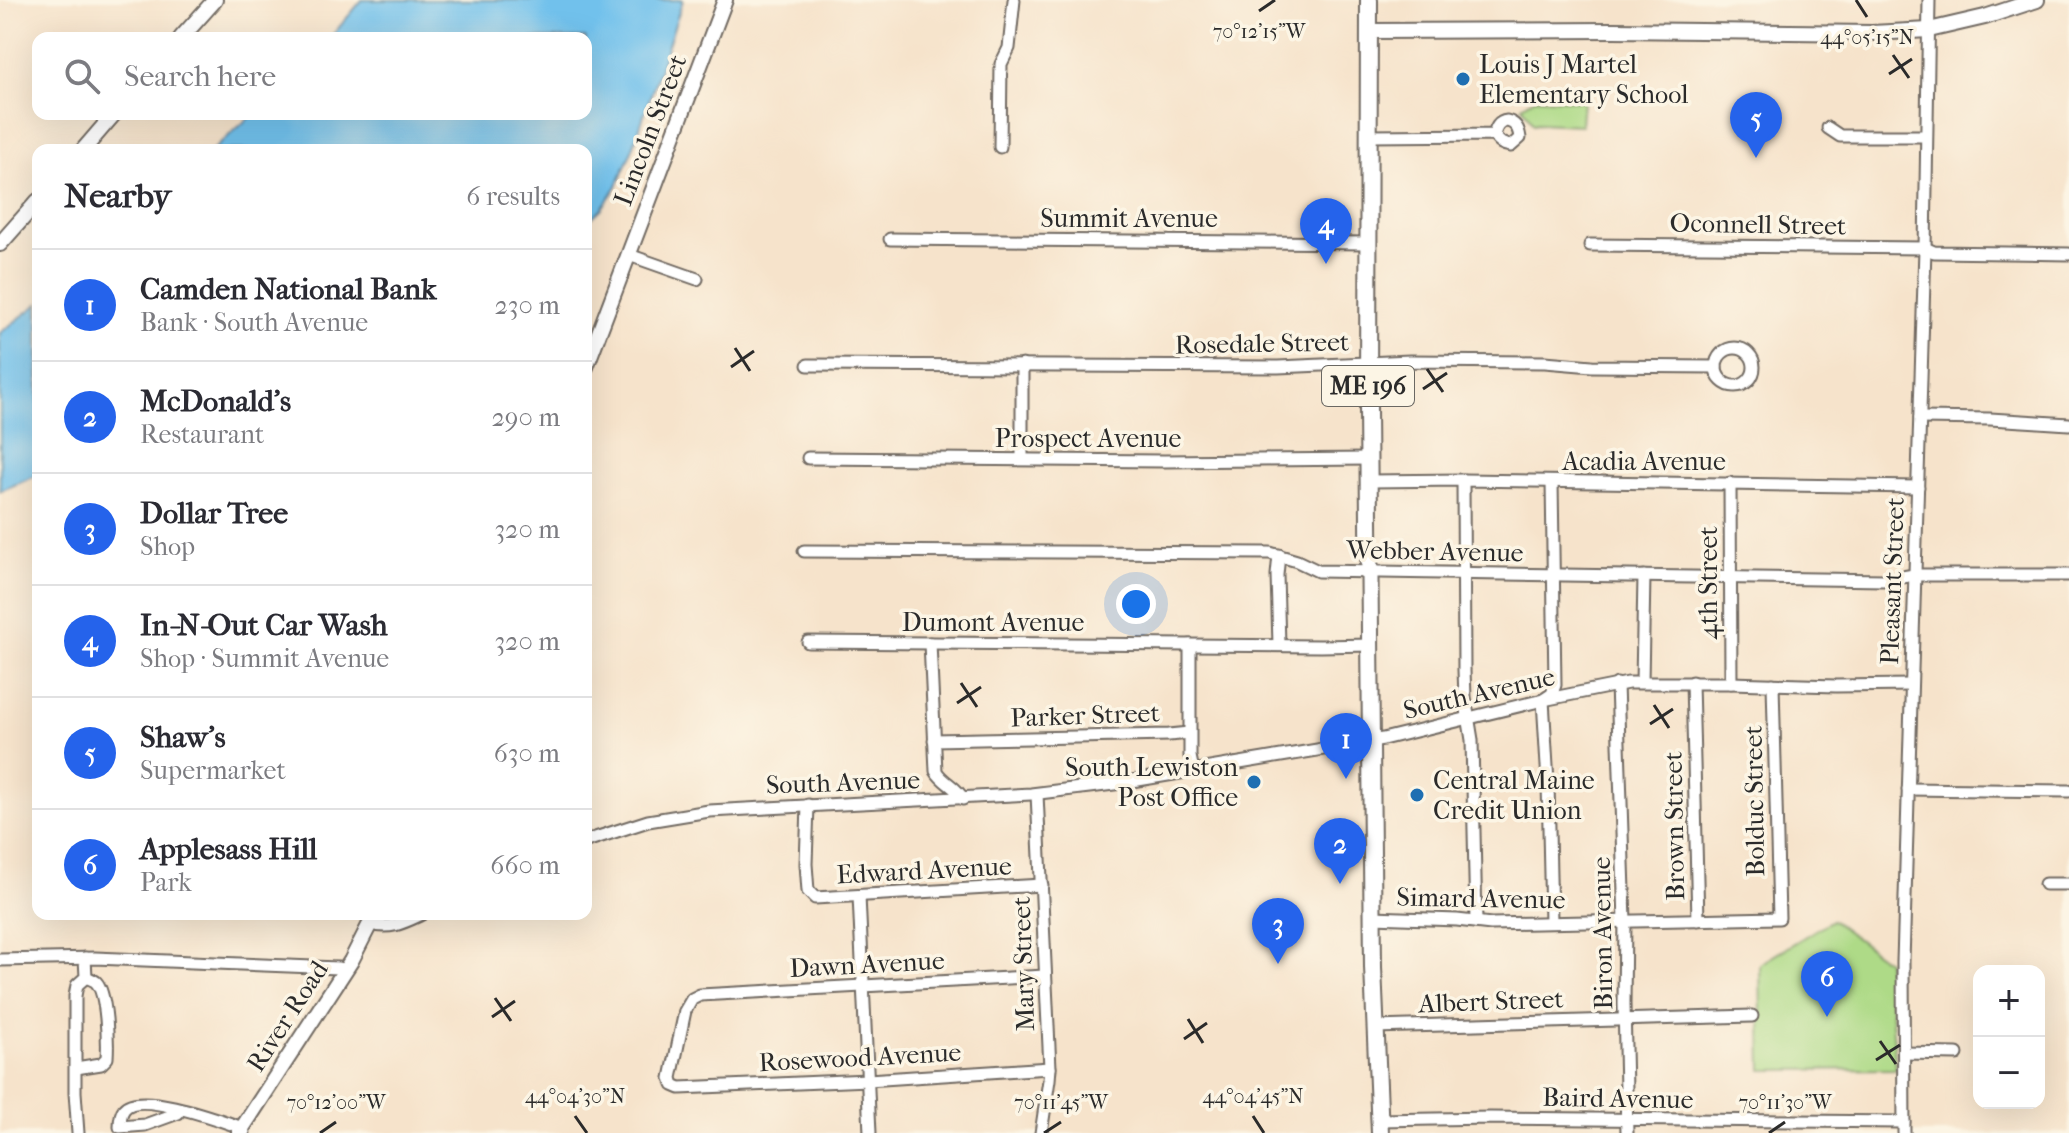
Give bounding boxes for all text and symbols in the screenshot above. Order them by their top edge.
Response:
text: 70°12'15"W [1213,20,1307,43]
text: 44°05'15"N [1820,26,1914,49]
search box [32,32,592,120]
place label: Louis J Martel Elementary School [1479,49,1688,110]
street label: Lincoln Street [607,50,694,210]
icon: search [60,54,104,98]
text: Search here [124,59,276,94]
marker: Louis J Martel Elementary School [1454,70,1472,88]
pin: 5 [1730,92,1782,158]
text: Nearby [64,176,171,216]
text: 6 results [466,181,560,212]
pin: 4 [1300,198,1352,264]
street label: Summit Avenue [1040,203,1218,234]
street label: Oconnell Street [1669,207,1847,242]
text: Camden National Bank [140,272,437,307]
text: 1 [85,290,95,321]
text: 230 m [494,290,560,321]
text: Bank · South Avenue [140,307,368,338]
street label: Rosedale Street [1175,326,1350,361]
road number: ME 196 [1322,366,1414,406]
text: McDonald's [140,384,291,419]
text: 2 [83,402,97,433]
text: 290 m [491,402,560,433]
text: Restaurant [140,419,264,450]
street label: Prospect Avenue [995,423,1181,454]
street label: Acadia Avenue [1561,446,1726,477]
text: Dollar Tree [140,496,288,531]
street label: Pleasant Street [1874,496,1911,665]
text: 3 [85,514,95,545]
text: 320 m [494,514,560,545]
street label: 4th Street [1693,526,1724,640]
text: Shop [140,531,195,562]
street label: Webber Avenue [1345,534,1524,569]
your location [1116,584,1156,624]
street label: Dumont Avenue [902,607,1085,638]
text: In-N-Out Car Wash [140,608,388,643]
text: 4 [82,626,98,657]
text: 320 m [494,626,560,657]
text: Shop · Summit Avenue [140,643,389,674]
street label: South Avenue [1400,661,1558,726]
street label: Parker Street [1010,697,1161,734]
pin: 1 [1320,713,1372,779]
text: Shaw's [140,720,226,755]
street label: Bolduc Street [1738,724,1771,877]
text: 5 [84,738,96,769]
text: 630 m [494,738,560,769]
street label: Brown Street [1658,750,1691,901]
place label: South Lewiston Post Office [1065,752,1238,813]
text: Supermarket [140,755,286,786]
street label: South Avenue [765,764,921,801]
place label: Central Maine Credit Union [1433,765,1595,826]
marker: South Lewiston Post Office [1245,773,1263,791]
marker: Central Maine Credit Union [1408,786,1426,804]
pin: 2 [1314,818,1366,884]
text: Applesass Hill [140,832,317,867]
text: 6 [83,850,97,881]
text: 660 m [490,850,560,881]
street label: Edward Avenue [836,850,1013,891]
street label: Biron Avenue [1586,856,1619,1010]
text: Park [140,867,192,898]
street label: Simard Avenue [1396,882,1566,915]
street label: Mary Street [1006,895,1041,1032]
pin: 3 [1252,898,1304,964]
street label: Dawn Avenue [789,945,946,984]
pin: 6 [1801,951,1853,1017]
street label: River Road [240,954,335,1078]
map controls [1973,965,2045,1109]
button: + [1973,965,2045,1037]
street label: Albert Street [1417,983,1565,1020]
street label: Rosewood Avenue [758,1037,962,1078]
button: − [1973,1037,2045,1109]
street label: Baird Avenue [1542,1082,1694,1115]
text: 44°04'30"N [525,1085,625,1108]
text: 44°04'45"N [1203,1085,1303,1108]
text: 70°12'00"W [286,1091,387,1114]
text: 70°11'45"W [1014,1091,1109,1114]
text: 70°11'30"W [1738,1091,1833,1114]

